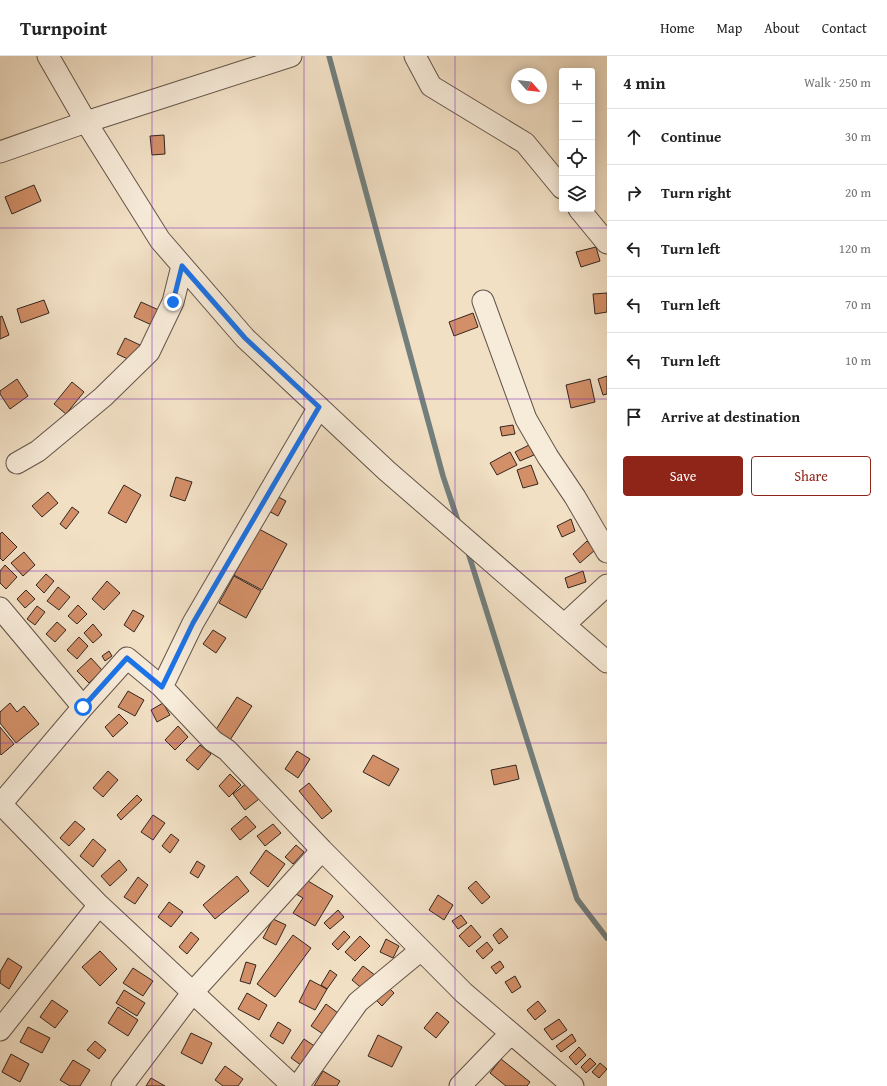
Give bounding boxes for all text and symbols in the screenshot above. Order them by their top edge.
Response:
text: Turnpoint [20,14,107,42]
text: Home [660,18,695,38]
text: Map [717,18,742,38]
text: About [764,18,800,38]
text: Contact [822,18,867,38]
north arrow [511,68,547,104]
map controls [559,68,595,212]
button: + [559,68,595,104]
text: 4 min [623,70,665,95]
text: Walk · 250 m [804,73,871,92]
button: − [559,104,595,140]
icon: ahead [623,126,645,148]
text: Continue [661,126,722,147]
text: 30 m [845,127,871,146]
button: locate [559,140,595,176]
button: layers [559,176,595,212]
icon: right [623,182,645,204]
text: Turn right [661,182,732,203]
text: 20 m [845,183,871,202]
icon: left [623,238,645,260]
text: Turn left [661,238,720,259]
text: 120 m [839,239,871,258]
route end [164,293,182,311]
icon: left [623,294,645,316]
text: Turn left [661,294,720,315]
text: 70 m [845,295,871,314]
icon: left [623,350,645,372]
text: Turn left [661,350,720,371]
text: 10 m [845,351,871,370]
icon: arrive [623,406,645,428]
text: Arrive at destination [661,406,800,427]
button: Save [623,456,743,496]
button: Share [751,456,871,496]
route start [74,698,92,716]

